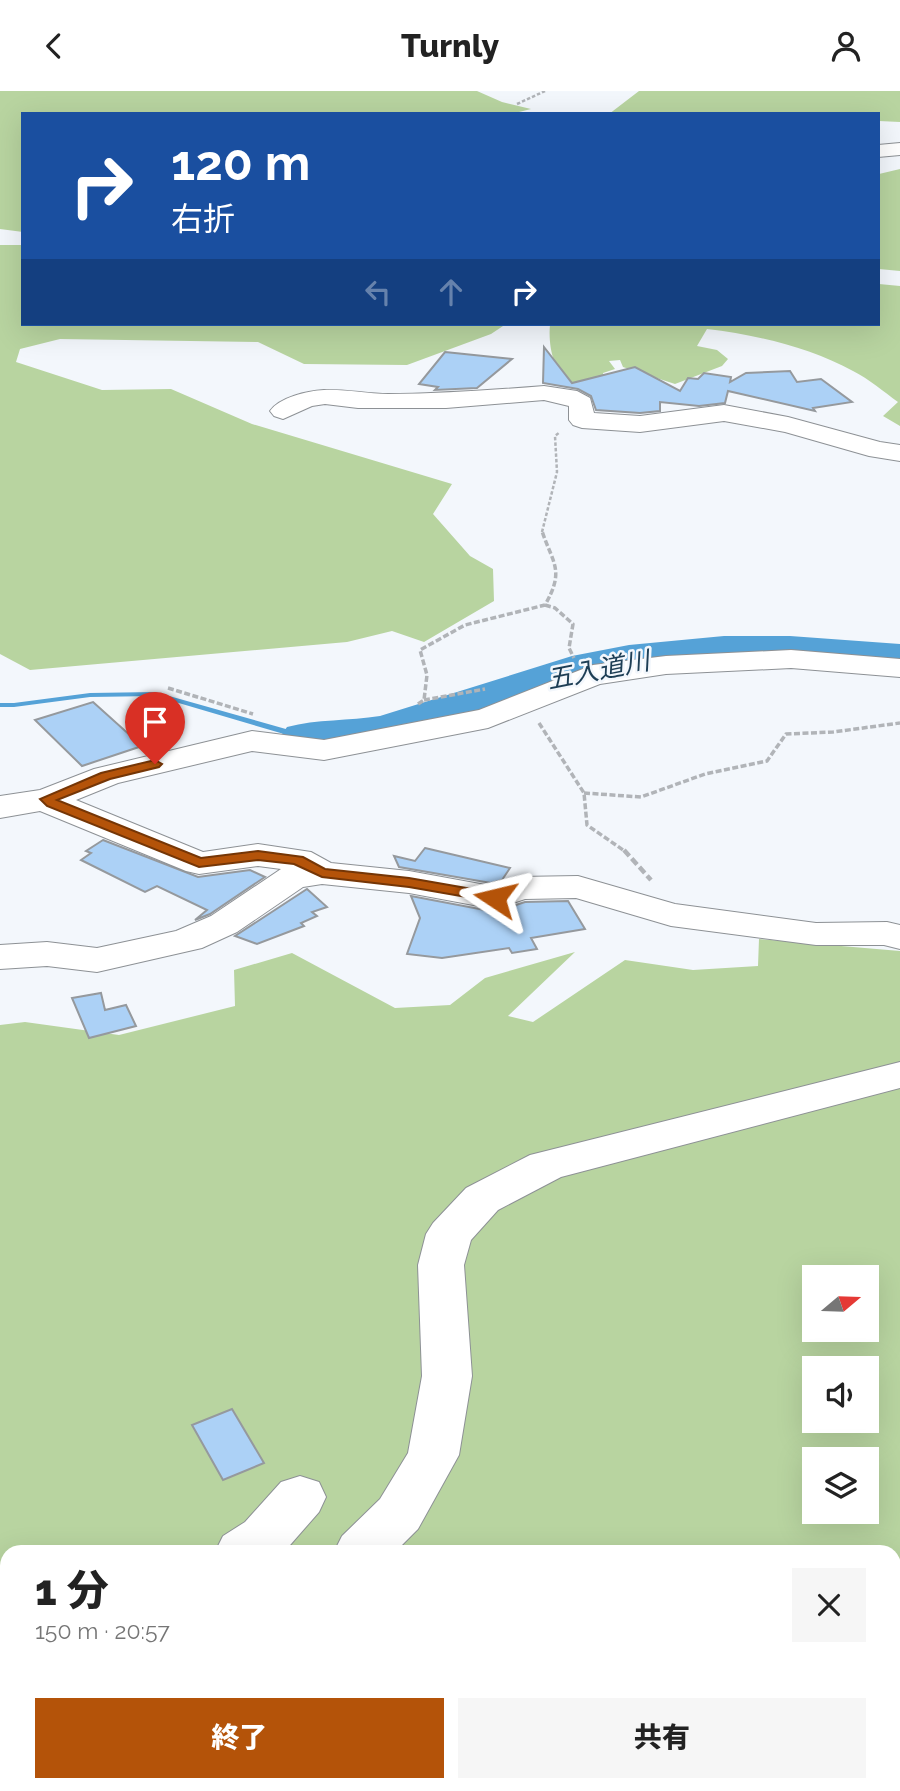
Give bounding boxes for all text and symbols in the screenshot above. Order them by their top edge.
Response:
icon: back [35,27,73,65]
text: Turnly [401,27,499,64]
icon: person [827,27,865,65]
text: 120 m [171,134,310,191]
icon: right [56,140,147,231]
text: 右折 [171,200,235,237]
icon: left [359,273,397,311]
icon: ahead [432,273,470,311]
icon: right [505,273,543,311]
water label: 五入道川 [544,645,655,695]
pin [125,692,185,764]
icon: arrive [136,703,174,741]
position arrow [458,861,532,935]
north arrow [802,1265,878,1342]
map controls [802,1265,879,1524]
button: sound [802,1356,879,1433]
button: layers [802,1447,879,1524]
text: 1 分 [35,1566,109,1615]
button: close [792,1568,866,1642]
text: 150 m · 20:57 [35,1617,170,1644]
button: 終了 [35,1698,444,1778]
button: 共有 [458,1698,866,1778]

